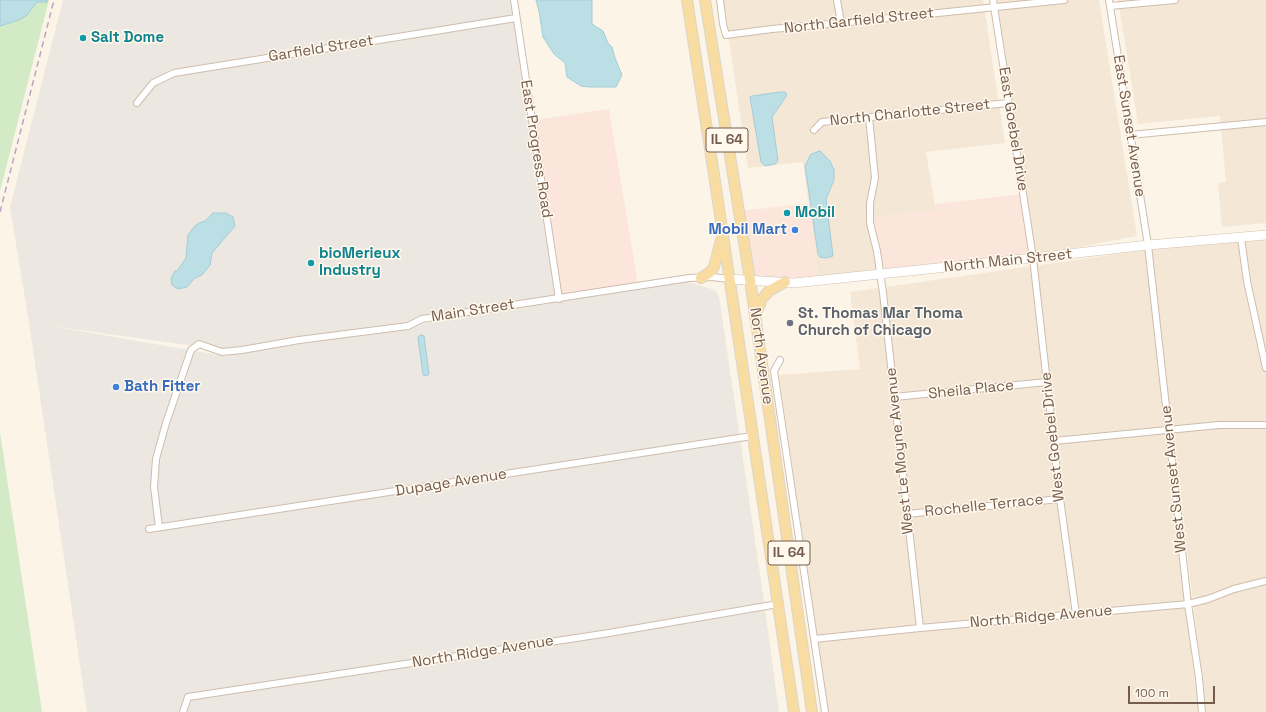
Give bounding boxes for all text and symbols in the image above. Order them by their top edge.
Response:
street label: North Garfield Street [783,4,935,38]
place label: Salt Dome [91,29,164,47]
street label: Garfield Street [267,32,375,66]
marker: Salt Dome [78,33,88,43]
street label: East Sunset Avenue [1109,54,1149,198]
street label: East Goebel Drive [994,66,1032,192]
street label: East Progress Road [516,79,556,219]
street label: North Charlotte Street [829,96,991,130]
road number: IL 64 [706,128,748,152]
place label: Mobil [795,204,835,222]
marker: Mobil [782,208,792,218]
place label: Mobil Mart [709,221,787,239]
marker: Mobil Mart [790,225,800,235]
place label: bioMerieux Industry [319,245,400,280]
street label: North Main Street [943,245,1073,277]
marker: bioMerieux Industry [306,258,316,268]
street label: Main Street [430,296,516,326]
place label: St. Thomas Mar Thoma Church of Chicago [798,305,963,340]
street label: North Avenue [745,306,777,406]
marker: St. Thomas Mar Thoma Church of Chicago [785,318,795,328]
street label: West Le Moyne Avenue [882,367,918,535]
street label: West Goebel Drive [1037,371,1069,503]
street label: Sheila Place [927,377,1015,403]
place label: Bath Fitter [124,378,200,396]
marker: Bath Fitter [111,382,121,392]
street label: West Sunset Avenue [1157,404,1191,554]
street label: Dupage Avenue [394,465,508,501]
street label: Rochelle Terrace [924,491,1044,521]
road number: IL 64 [768,541,810,565]
street label: North Ridge Avenue [969,602,1113,632]
street label: North Ridge Avenue [411,632,555,672]
scale bar [1130,678,1217,704]
text: 100 m [1135,685,1169,701]

